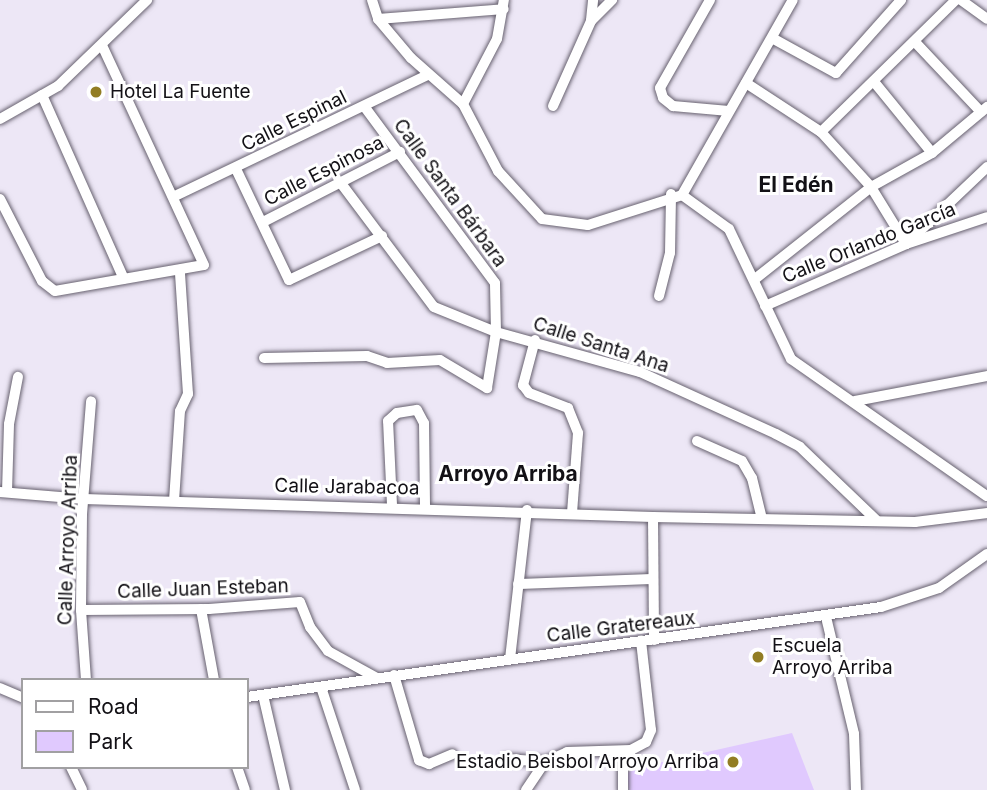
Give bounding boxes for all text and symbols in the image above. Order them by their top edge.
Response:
place label: Hotel La Fuente [110,81,251,103]
marker: Hotel La Fuente [88,84,104,100]
street label: Calle Espinal [238,86,350,156]
street label: Calle Santa Bárbara [389,115,511,271]
street label: Calle Espinosa [260,131,388,211]
district label: El Edén [759,172,833,198]
street label: Calle Orlando García [779,198,959,288]
street label: Calle Santa Ana [530,312,672,378]
street label: Calle Arroyo Arriba [54,454,82,626]
district label: Arroyo Arriba [438,461,578,487]
street label: Calle Jarabacoa [274,474,420,500]
street label: Calle Juan Esteban [117,575,289,603]
street label: Calle Gratereaux [545,607,697,647]
place label: Escuela Arroyo Arriba [772,635,893,679]
marker: Escuela Arroyo Arriba [750,649,766,665]
legend [21,678,248,769]
text: Road [88,694,139,719]
text: Park [88,729,133,754]
place label: Estadio Beisbol Arroyo Arriba [456,751,719,773]
marker: Estadio Beisbol Arroyo Arriba [725,754,741,770]

